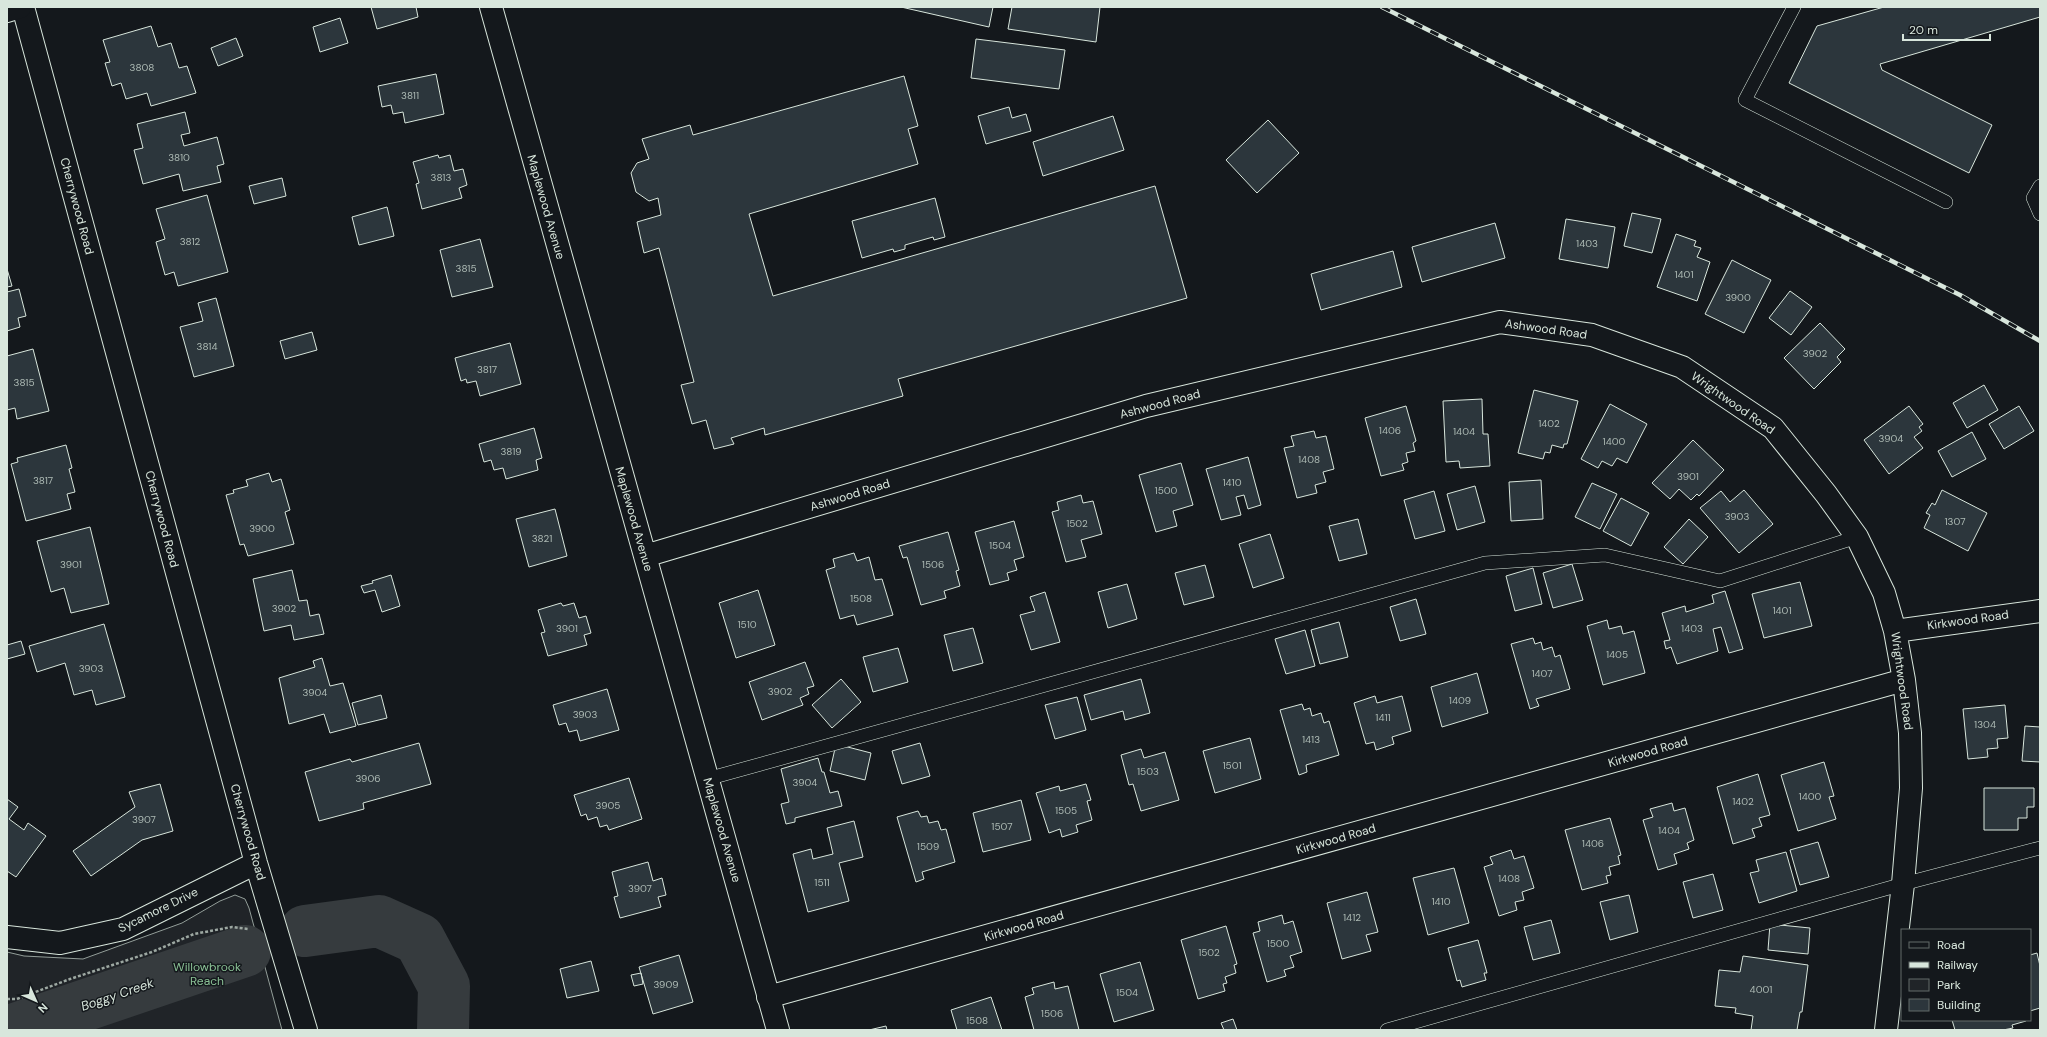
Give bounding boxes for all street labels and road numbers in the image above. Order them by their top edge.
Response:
street label: Maplewood Avenue [523,153,569,261]
street label: Cherrywood Road [56,156,98,256]
street label: Ashwood Road [1504,315,1588,343]
street label: Wrightwood Road [1688,368,1778,438]
street label: Ashwood Road [1118,386,1202,422]
street label: Maplewood Avenue [611,465,657,573]
street label: Cherrywood Road [141,469,183,569]
street label: Ashwood Road [808,475,892,515]
street label: Kirkwood Road [1926,606,2010,634]
street label: Wrightwood Road [1887,631,1917,731]
street label: Kirkwood Road [1606,733,1690,771]
street label: Maplewood Avenue [699,776,745,884]
street label: Cherrywood Road [227,782,269,882]
street label: Kirkwood Road [1294,820,1378,858]
street label: Sycamore Drive [115,884,201,936]
street label: Kirkwood Road [982,907,1066,945]

